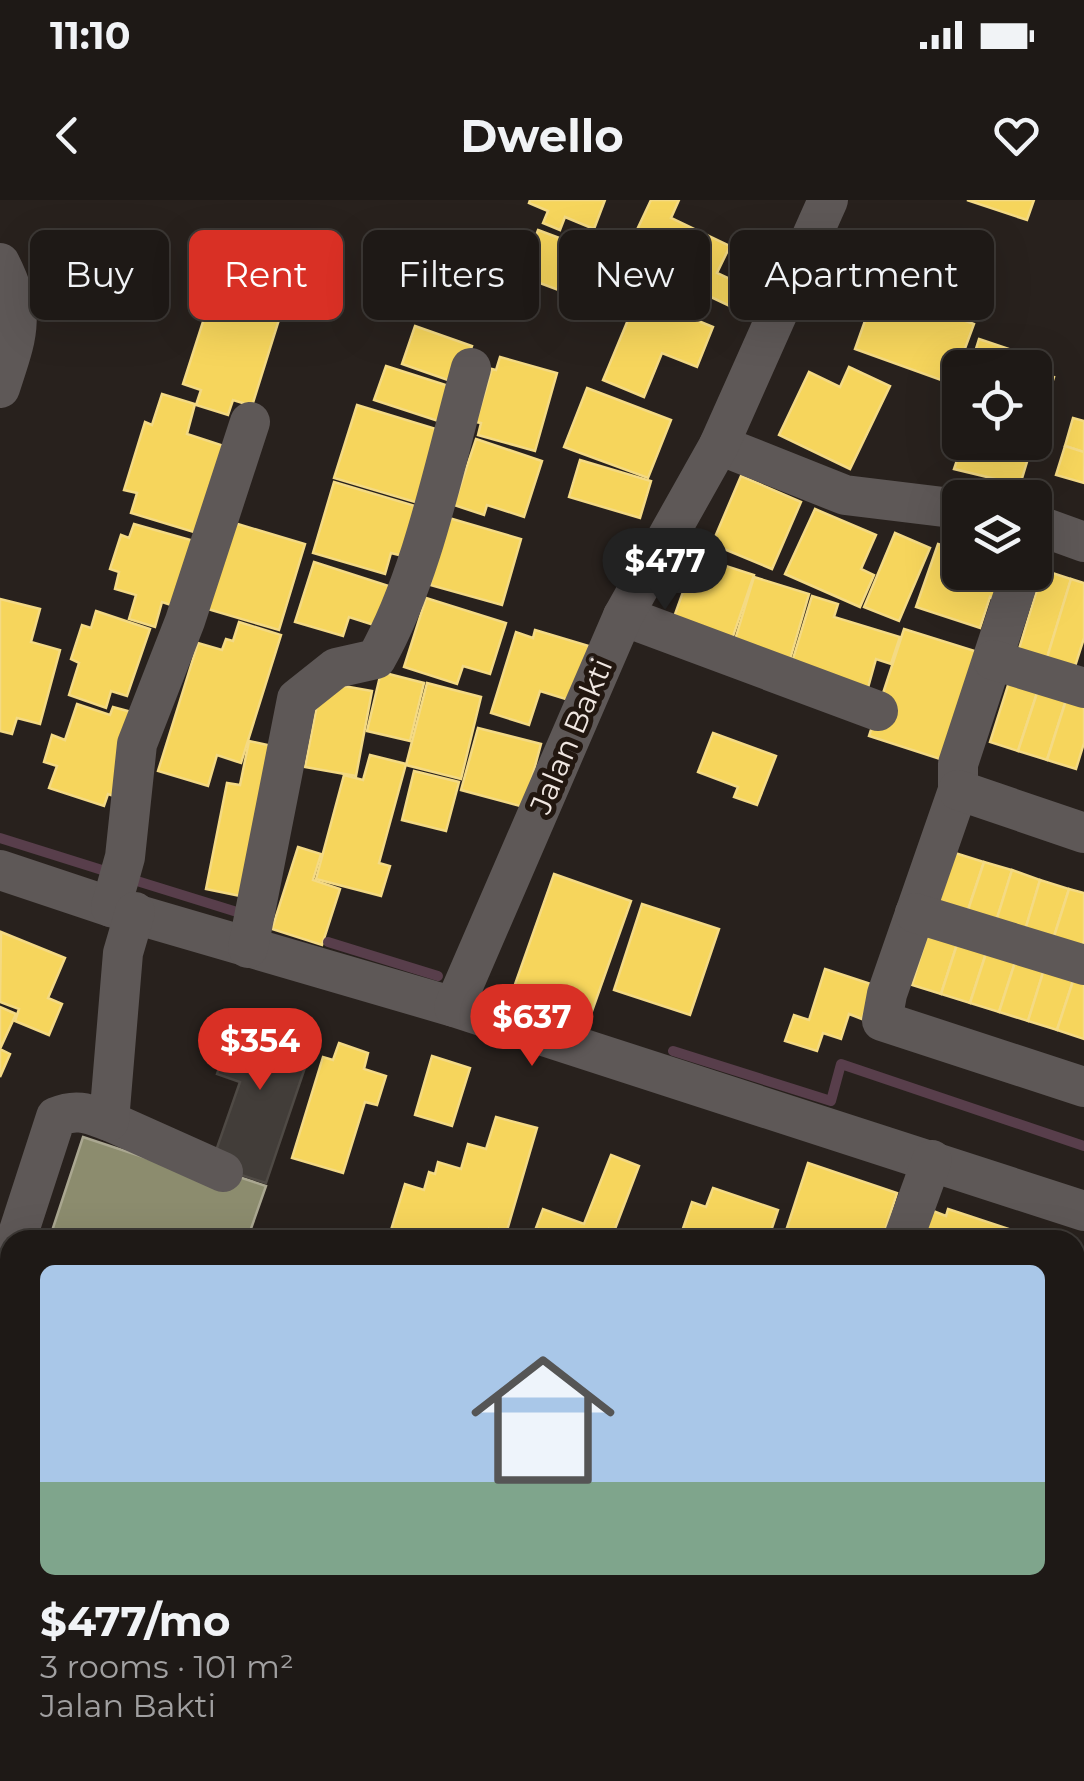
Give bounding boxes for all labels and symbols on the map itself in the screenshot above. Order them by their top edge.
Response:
pin: $477 [606,528,724,613]
street label: Jalan Bakti [521,653,620,820]
pin: $637 [473,984,591,1069]
pin: $354 [201,1008,319,1093]

